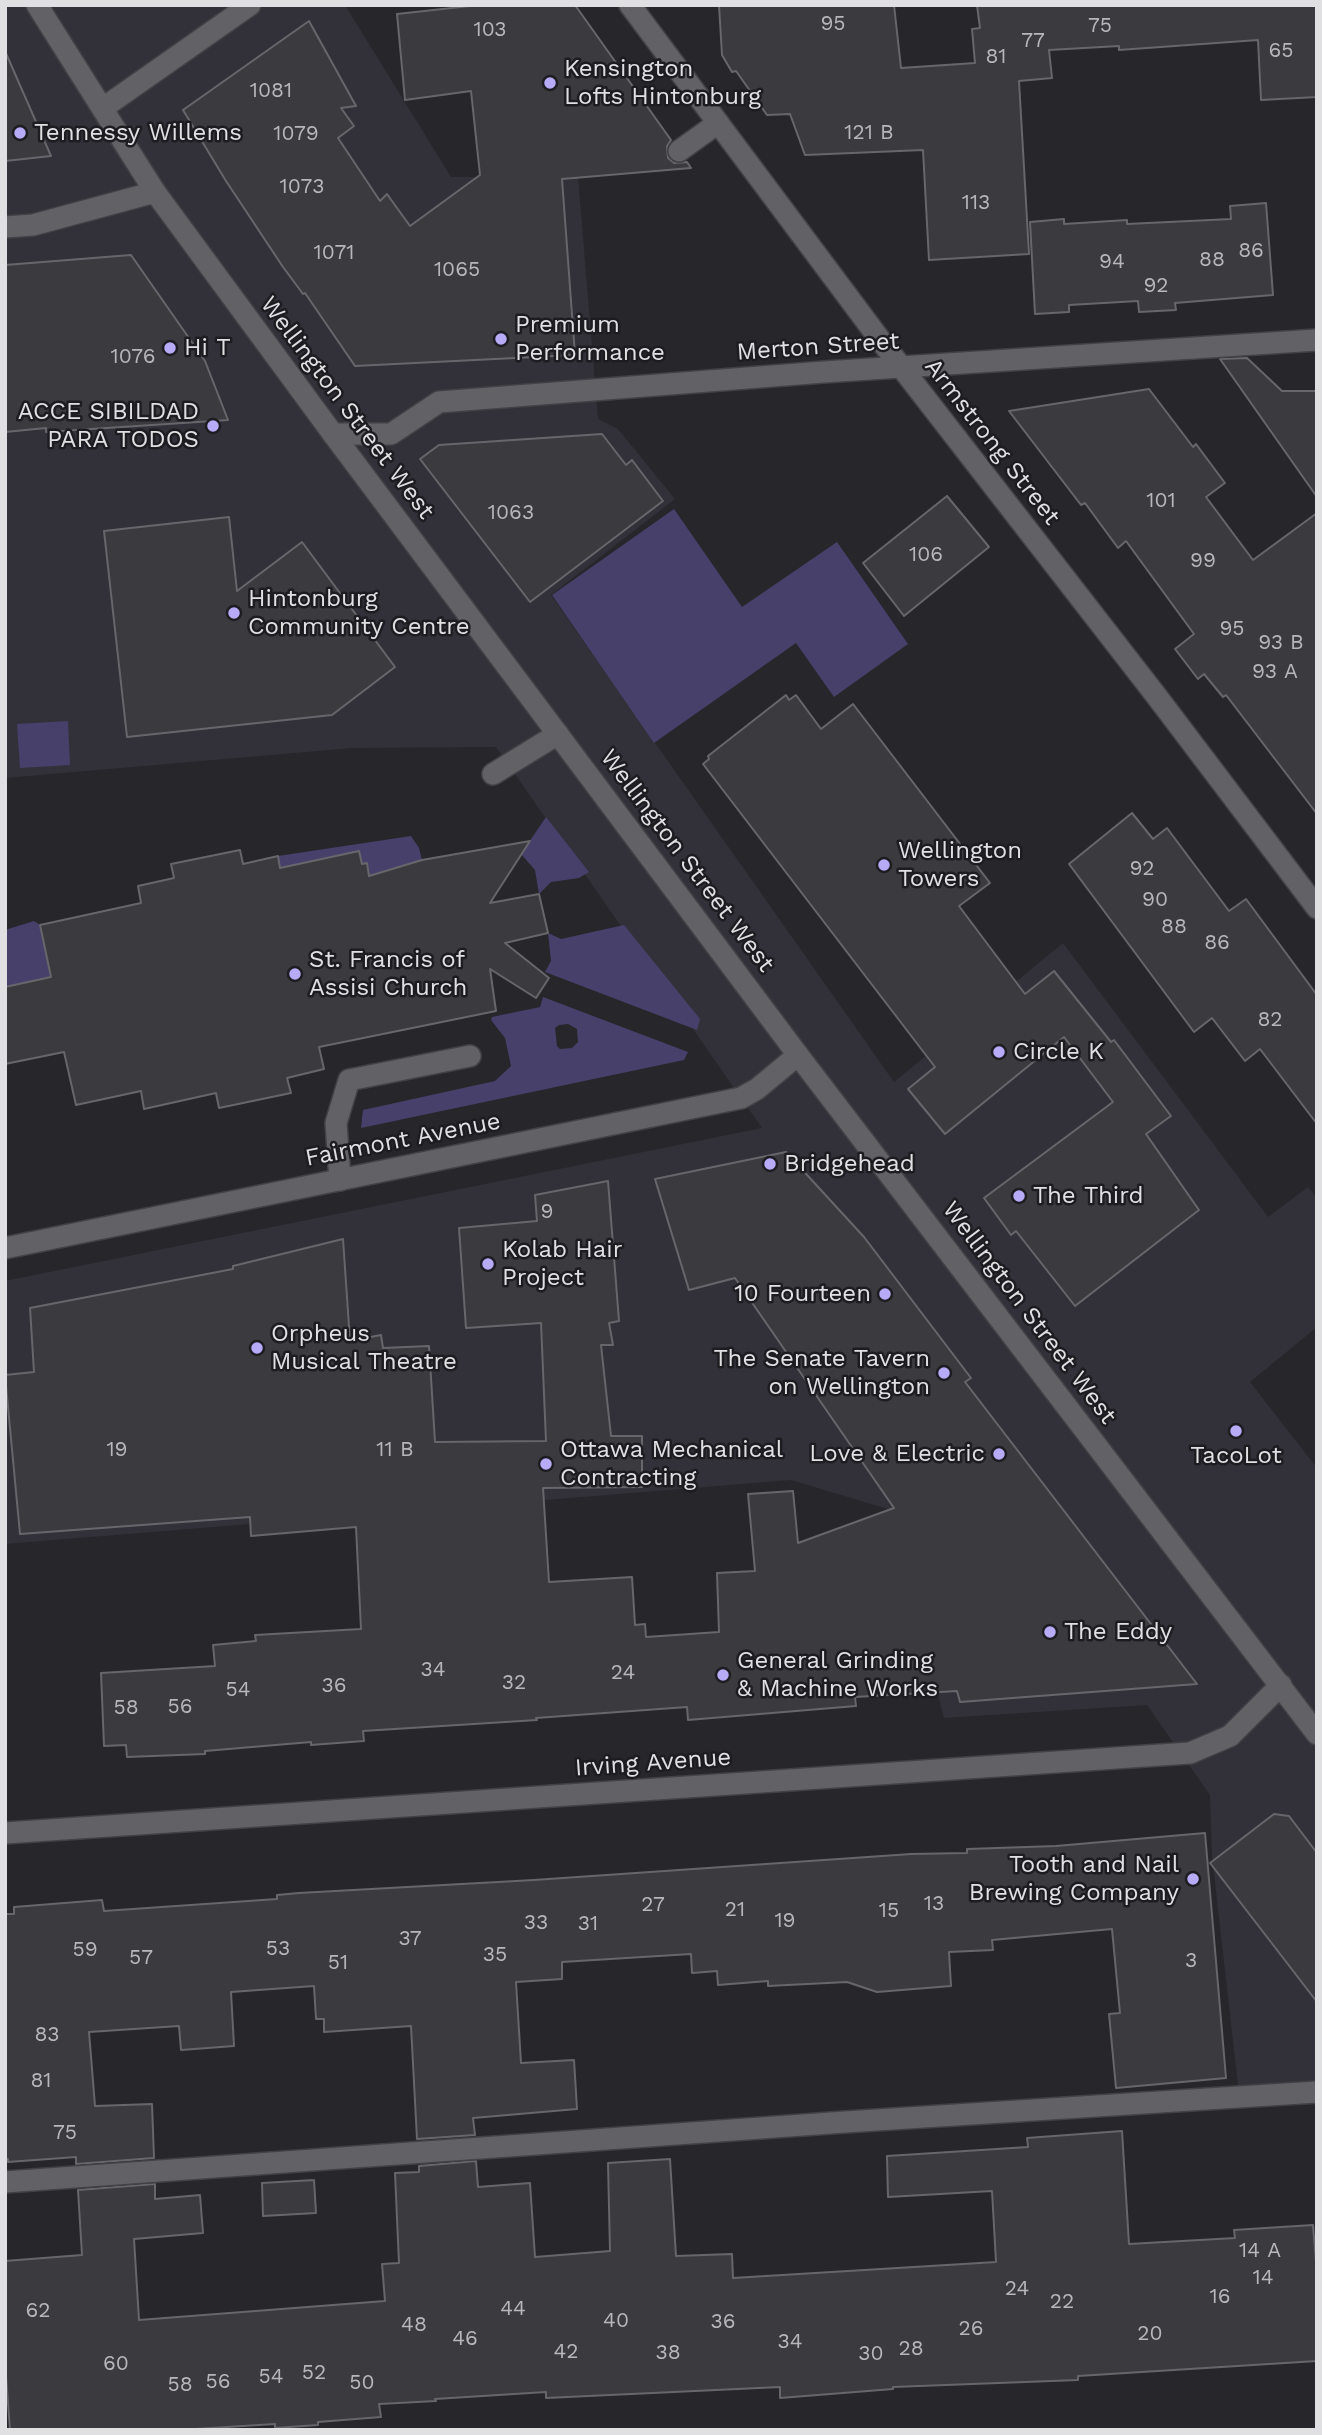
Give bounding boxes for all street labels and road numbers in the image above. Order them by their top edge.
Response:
street label: Wellington Street West [254,291,440,525]
street label: Merton Street [736,327,900,367]
street label: Armstrong Street [918,353,1066,531]
street label: Wellington Street West [594,744,780,978]
street label: Fairmont Avenue [303,1107,503,1173]
street label: Wellington Street West [936,1196,1122,1430]
street label: Irving Avenue [574,1743,732,1783]

